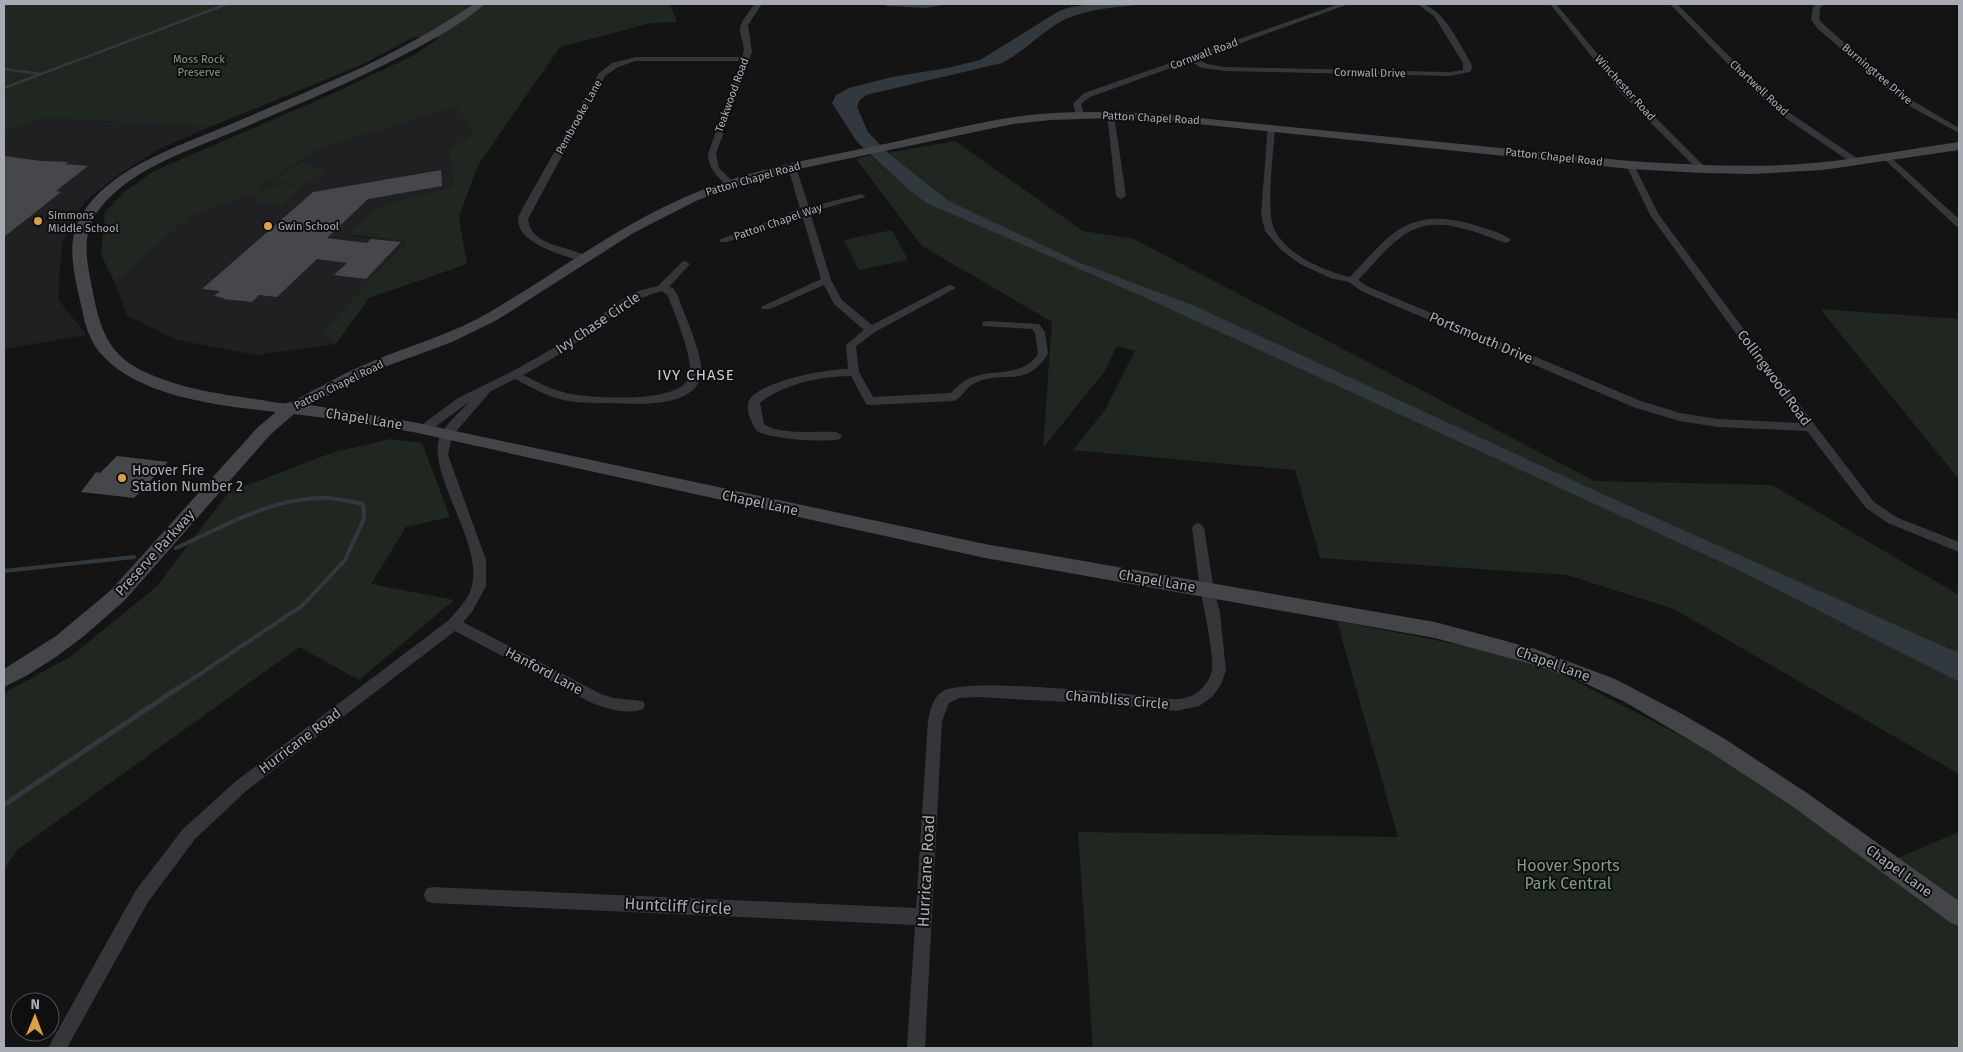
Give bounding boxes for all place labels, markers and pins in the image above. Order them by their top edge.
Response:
place label: Simmons Middle School [48,209,119,235]
marker: Simmons Middle School [32,215,44,227]
marker: Gwin School [262,220,274,232]
place label: Gwin School [278,220,339,233]
place label: Hoover Fire Station Number 2 [132,462,243,495]
marker: Hoover Fire Station Number 2 [116,472,128,484]

